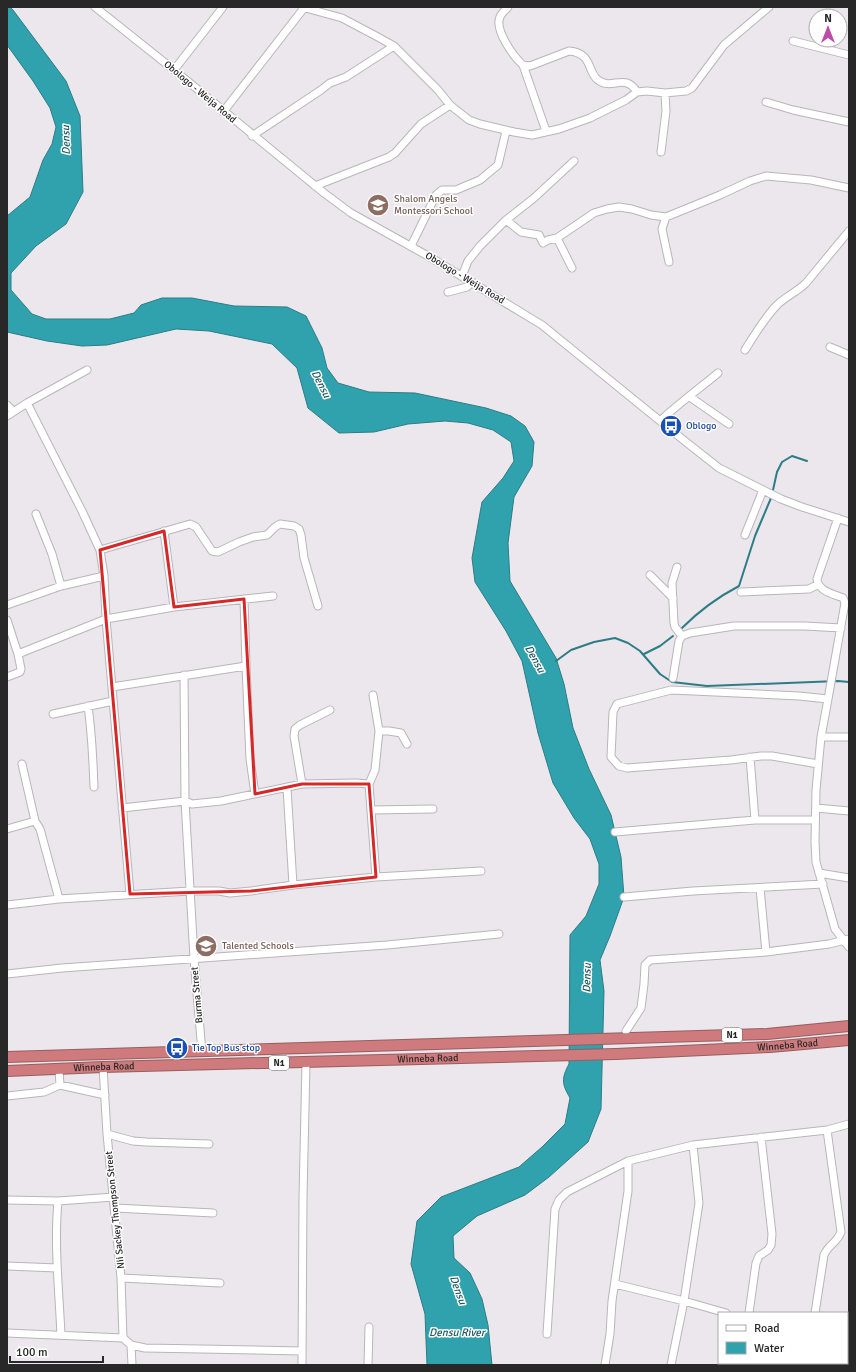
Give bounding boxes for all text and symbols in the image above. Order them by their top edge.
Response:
north arrow [808,8,848,48]
text: N [824,12,832,25]
street label: Obologo - Weija Road [161,58,239,126]
water label: Densu [59,124,73,155]
school or university icon: Shalom Angels Montessori School [365,192,391,218]
place label: Shalom Angels Montessori School [394,193,473,217]
street label: Obologo - Weija Road [423,249,507,307]
water label: Densu [309,368,334,401]
bus stop icon: Oblogo [658,413,684,439]
place label: Oblogo [686,420,716,432]
water label: Densu [522,643,548,676]
school or university icon: Talented Schools [193,933,219,959]
place label: Talented Schools [222,940,295,952]
water label: Densu [580,962,594,993]
street label: Burma Street [189,966,205,1024]
road number: N1 [722,1028,742,1042]
bus stop icon: Tie Top Bus stop [164,1035,190,1061]
street label: Winneba Road [757,1037,819,1054]
place label: Tie Top Bus stop [192,1042,260,1054]
street label: Winneba Road [397,1052,459,1066]
road number: N1 [269,1056,289,1070]
street label: Winneba Road [73,1060,135,1074]
street label: Nii Sackey Thompson Street [103,1150,127,1270]
water label: Densu [447,1274,469,1307]
legend [718,1312,848,1364]
text: Road [754,1321,780,1336]
water label: Densu River [429,1326,487,1339]
scale bar [10,1338,103,1364]
text: Water [754,1341,785,1356]
text: 100 m [16,1345,48,1360]

